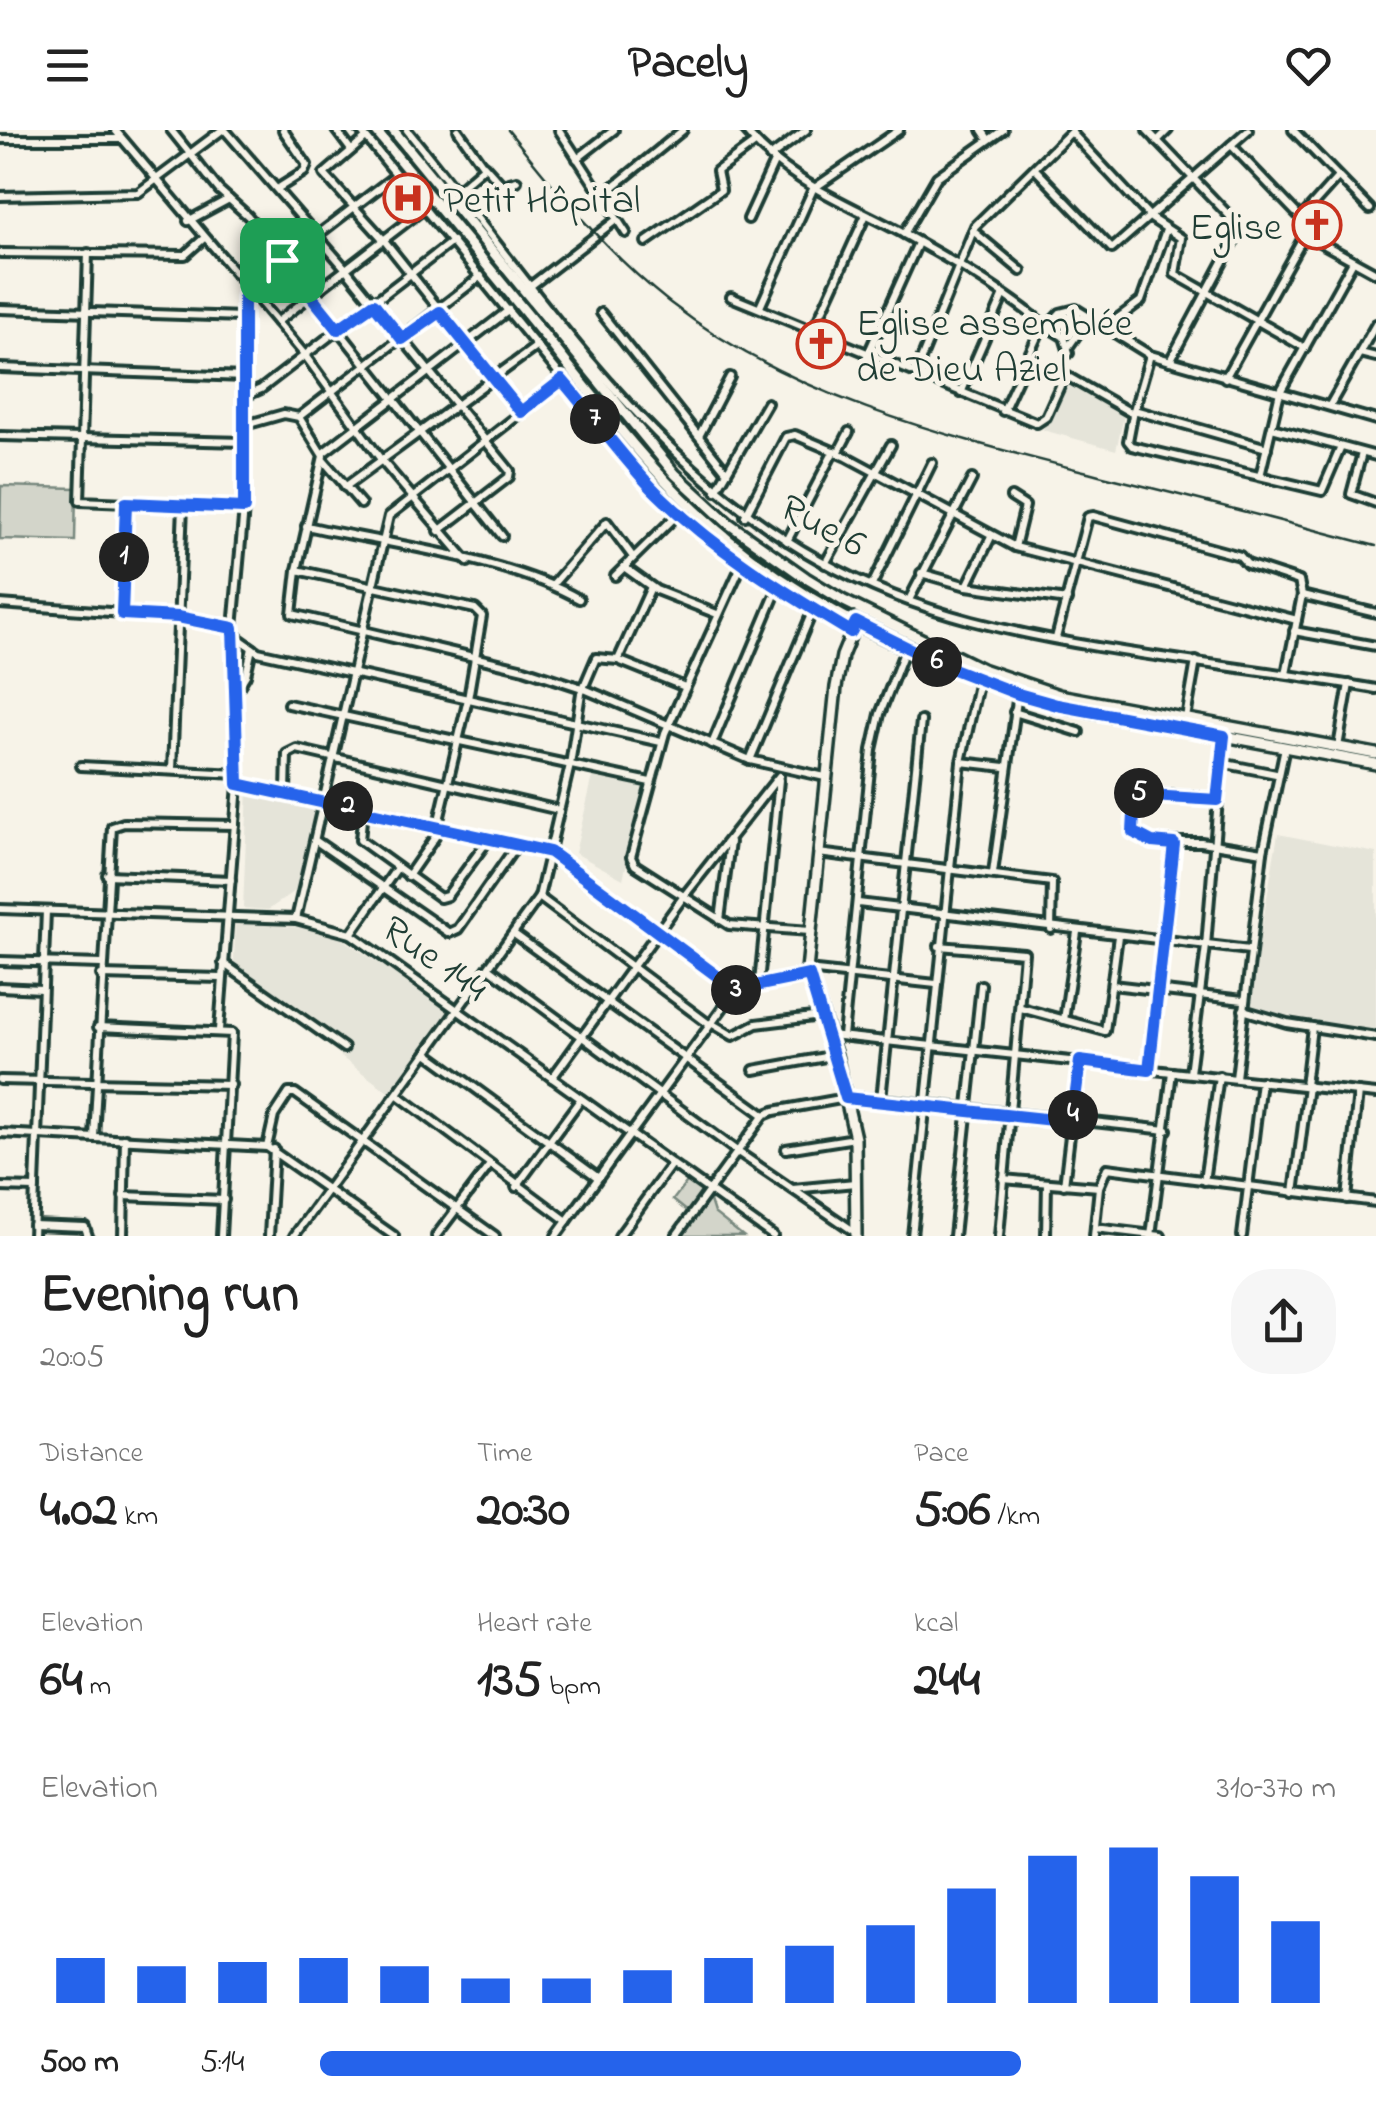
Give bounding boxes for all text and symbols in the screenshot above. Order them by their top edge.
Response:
text: Pacely [628,32,748,98]
icon: menu [40,38,95,93]
icon: heart [1281,38,1336,93]
hospital icon: Petit Hôpital [382,172,434,224]
place label: Petit Hôpital [443,173,641,232]
church icon: Eglise [1291,199,1343,251]
place label: Eglise [1189,200,1282,259]
pin [240,218,325,303]
icon: arrive [255,233,310,288]
place label: Eglise assemblée de Dieu Aziel [856,296,1133,401]
church icon: Eglise assemblée de Dieu Aziel [795,318,847,370]
pin: 7 [570,394,620,444]
text: 7 [589,398,601,439]
street label: Rue 6 [768,481,876,575]
pin: 1 [99,532,149,582]
text: 1 [120,536,128,577]
pin: 6 [912,637,962,687]
text: 6 [931,641,943,682]
pin: 5 [1114,768,1164,818]
text: 5 [1131,772,1147,813]
pin: 2 [323,781,373,831]
text: 2 [341,785,355,826]
street label: Rue 144 [368,903,499,1019]
pin: 3 [711,965,761,1015]
text: 3 [730,969,742,1010]
pin: 4 [1048,1090,1098,1140]
text: 4 [1067,1094,1079,1135]
text: Evening run [40,1257,299,1337]
button: share [1231,1269,1336,1374]
text: 20:05 [40,1335,105,1382]
text: Distance [40,1434,143,1475]
text: Time [477,1434,532,1475]
text: Pace [914,1434,969,1475]
text: 4.02 [40,1475,117,1548]
text: 20:30 [477,1475,570,1548]
text: 5:06 [914,1475,990,1548]
text: km [117,1497,158,1538]
text: /km [990,1497,1040,1538]
text: Elevation [40,1604,143,1645]
text: Heart rate [477,1604,592,1645]
text: kcal [914,1604,959,1645]
text: 64 [40,1645,83,1718]
text: 135 [477,1645,542,1718]
text: 244 [914,1645,980,1718]
text: m [83,1667,111,1708]
text: bpm [542,1667,601,1708]
text: Elevation [40,1766,158,1813]
text: 310–370 m [1217,1766,1336,1813]
text: 500 m [40,2040,119,2087]
text: 5:14 [200,2040,244,2087]

